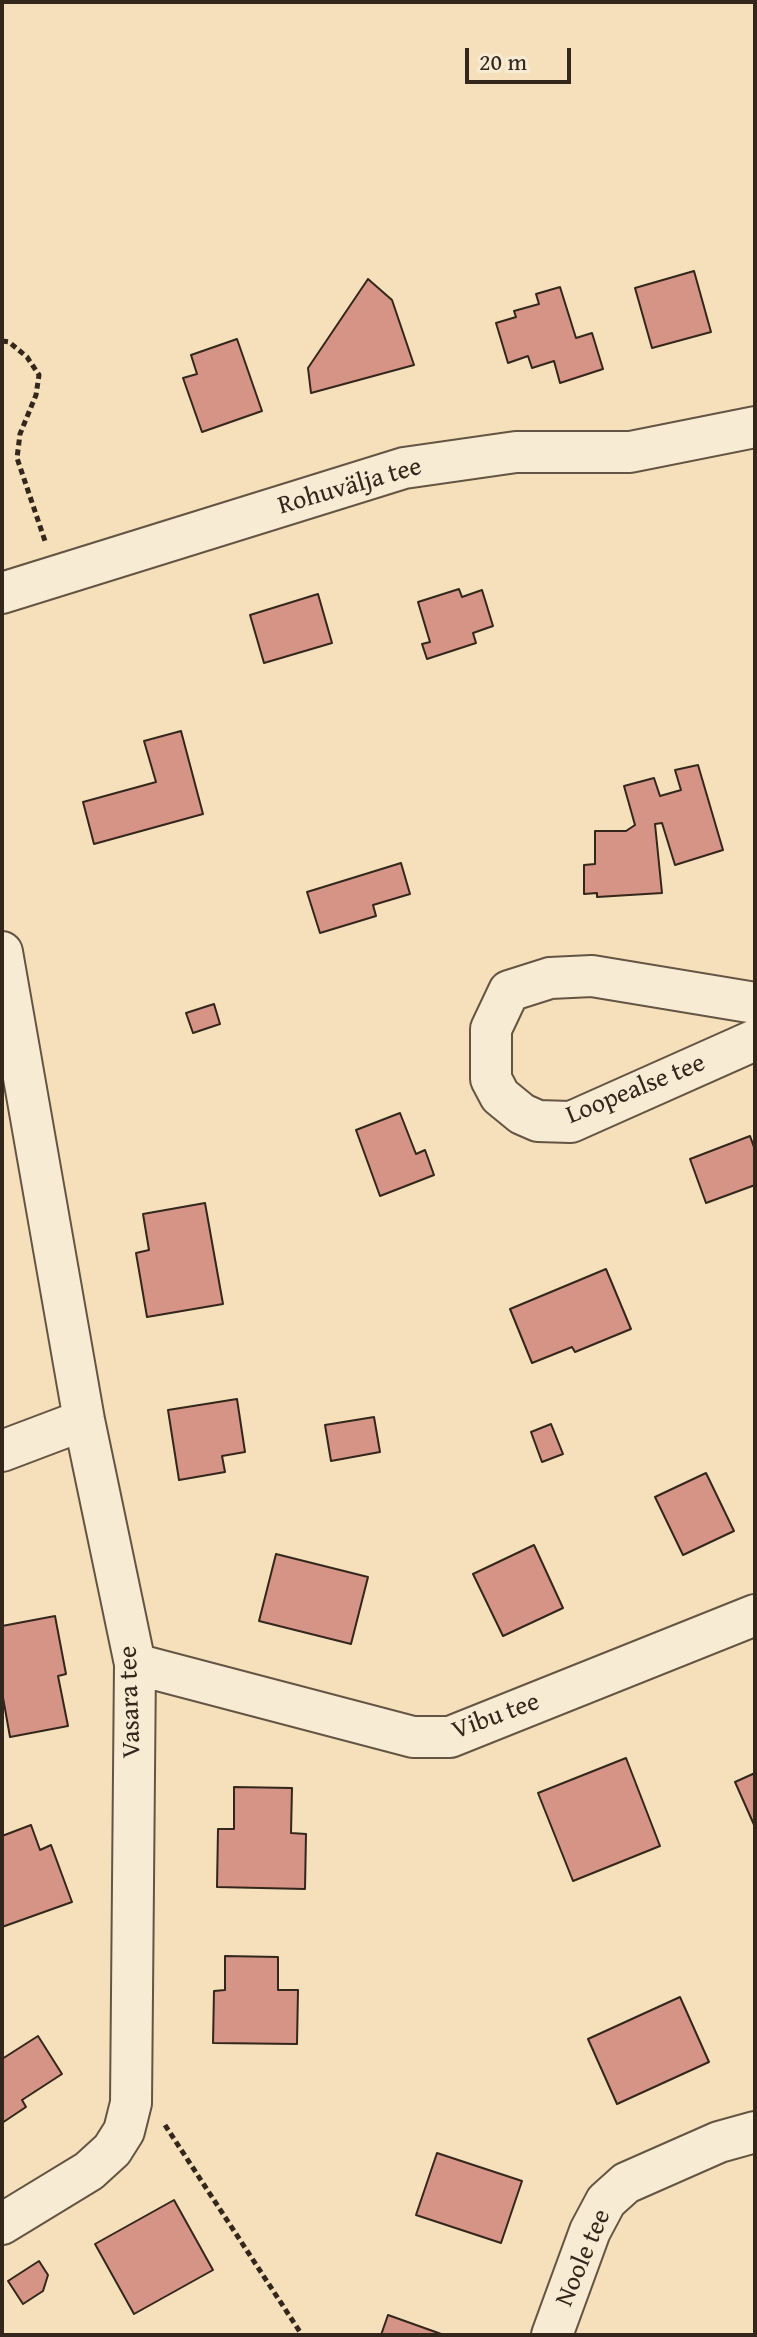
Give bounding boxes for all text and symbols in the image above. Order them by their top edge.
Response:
scale bar [469,32,575,82]
text: 20 m [479,44,527,79]
street label: Rohuvälja tee [275,452,425,522]
street label: Loopealse tee [562,1048,710,1132]
street label: Vasara tee [113,1645,149,1759]
street label: Vibu tee [448,1687,544,1747]
street label: Noole tee [550,2205,618,2311]

